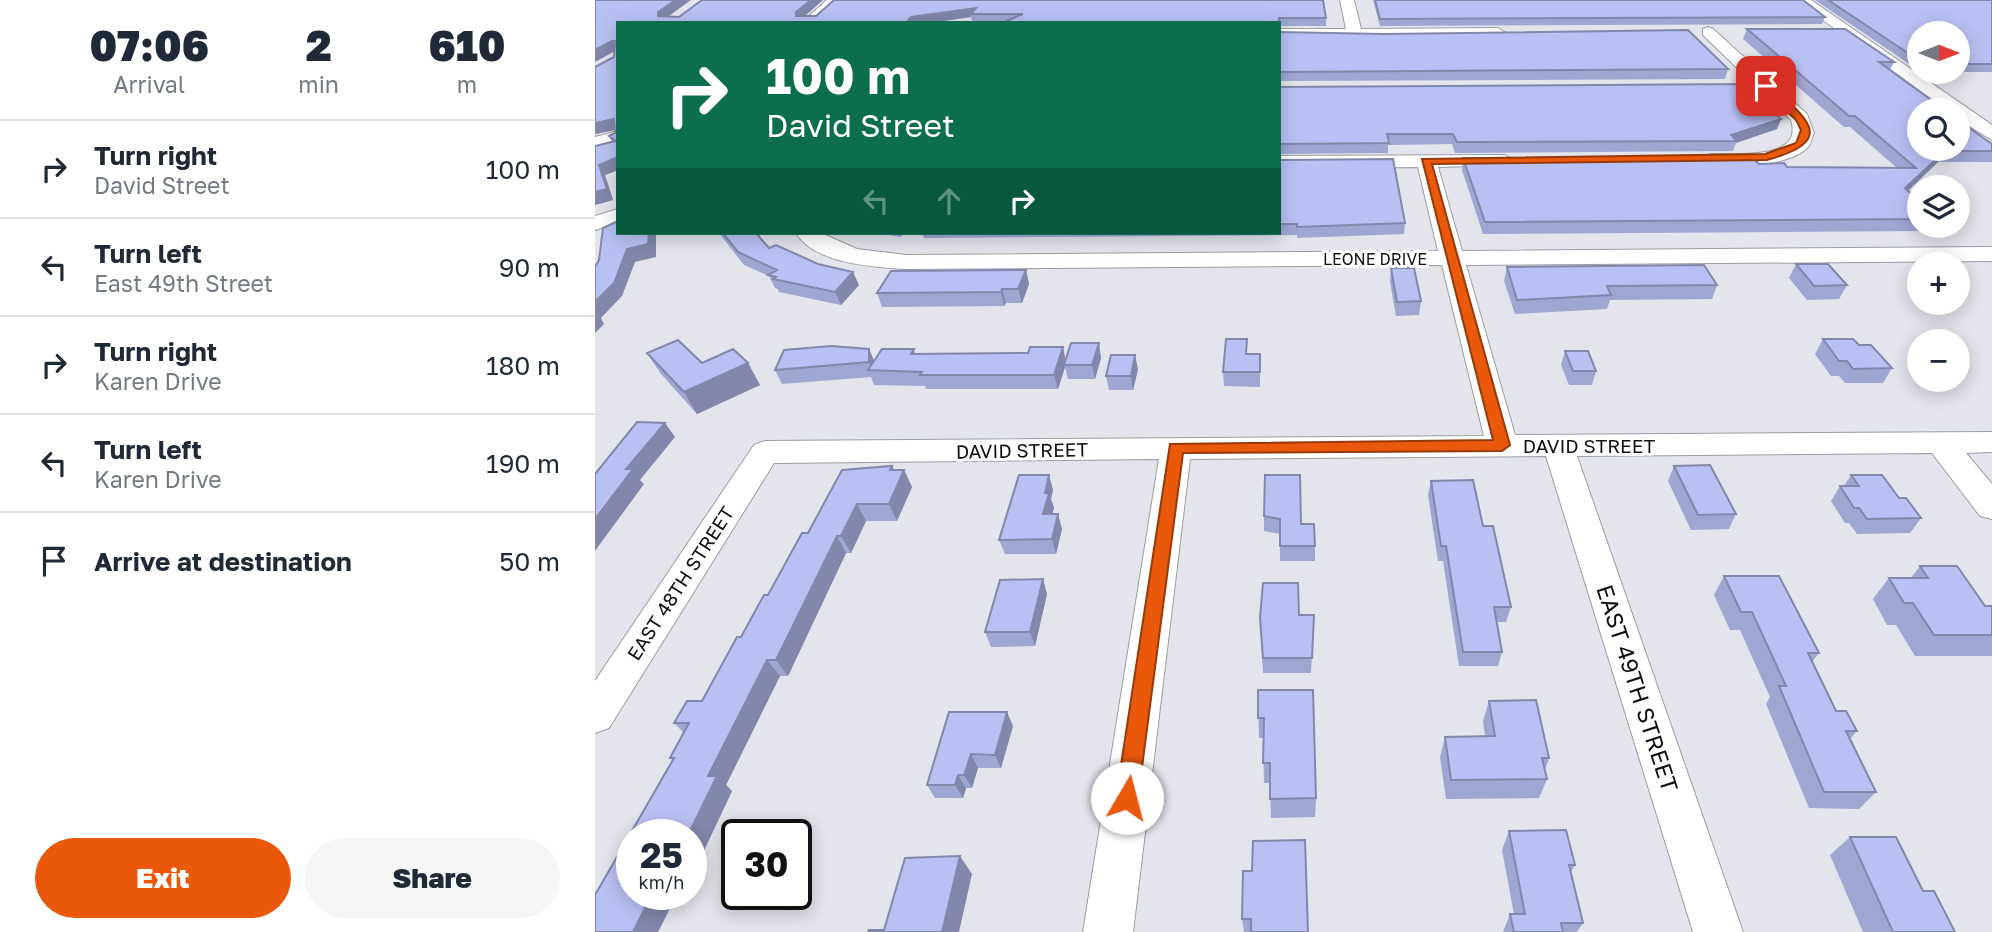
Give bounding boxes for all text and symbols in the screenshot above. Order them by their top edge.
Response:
text: 07:06 [89,20,209,70]
text: 2 [306,20,332,70]
text: 610 [428,20,506,70]
north arrow [1907,21,1971,84]
map controls [1907,21,1970,392]
text: 100 m [766,46,910,105]
icon: right [651,49,742,140]
pin [1736,56,1796,116]
icon: arrive [1747,67,1785,105]
text: Arrival [113,70,185,98]
text: min [298,70,339,98]
text: m [457,70,477,98]
button: search [1907,98,1970,161]
text: David Street [766,106,955,144]
text: Turn right [94,140,217,171]
icon: right [35,150,73,188]
text: 100 m [486,154,560,185]
text: David Street [94,171,230,199]
button: layers [1907,175,1970,238]
icon: left [857,182,895,220]
icon: ahead [930,182,968,220]
icon: right [1003,182,1041,220]
text: Turn left [94,238,202,269]
icon: left [35,248,73,286]
street label: LEONE DRIVE [1323,249,1427,269]
text: 90 m [499,252,560,283]
button: + [1907,252,1970,315]
text: East 49th Street [94,269,273,297]
button: − [1907,329,1970,392]
text: Turn right [94,336,217,367]
icon: right [35,346,73,384]
text: 180 m [486,350,560,381]
text: Karen Drive [94,367,222,395]
text: Turn left [94,434,202,465]
street label: DAVID STREET [1523,434,1655,457]
street label: DAVID STREET [956,437,1089,463]
icon: left [35,444,73,482]
text: 190 m [486,448,560,479]
text: Karen Drive [94,465,222,493]
street label: EAST 48TH STREET [622,502,738,664]
icon: arrive [35,542,73,580]
text: Arrive at destination [94,546,352,577]
text: 50 m [499,546,560,577]
street label: EAST 49TH STREET [1591,581,1685,795]
position arrow [1090,761,1164,835]
speed limit sign: 30 [721,819,812,910]
text: 25 [640,834,683,876]
button: Exit [35,838,291,918]
button: Share [305,838,560,918]
text: km/h [639,871,684,893]

